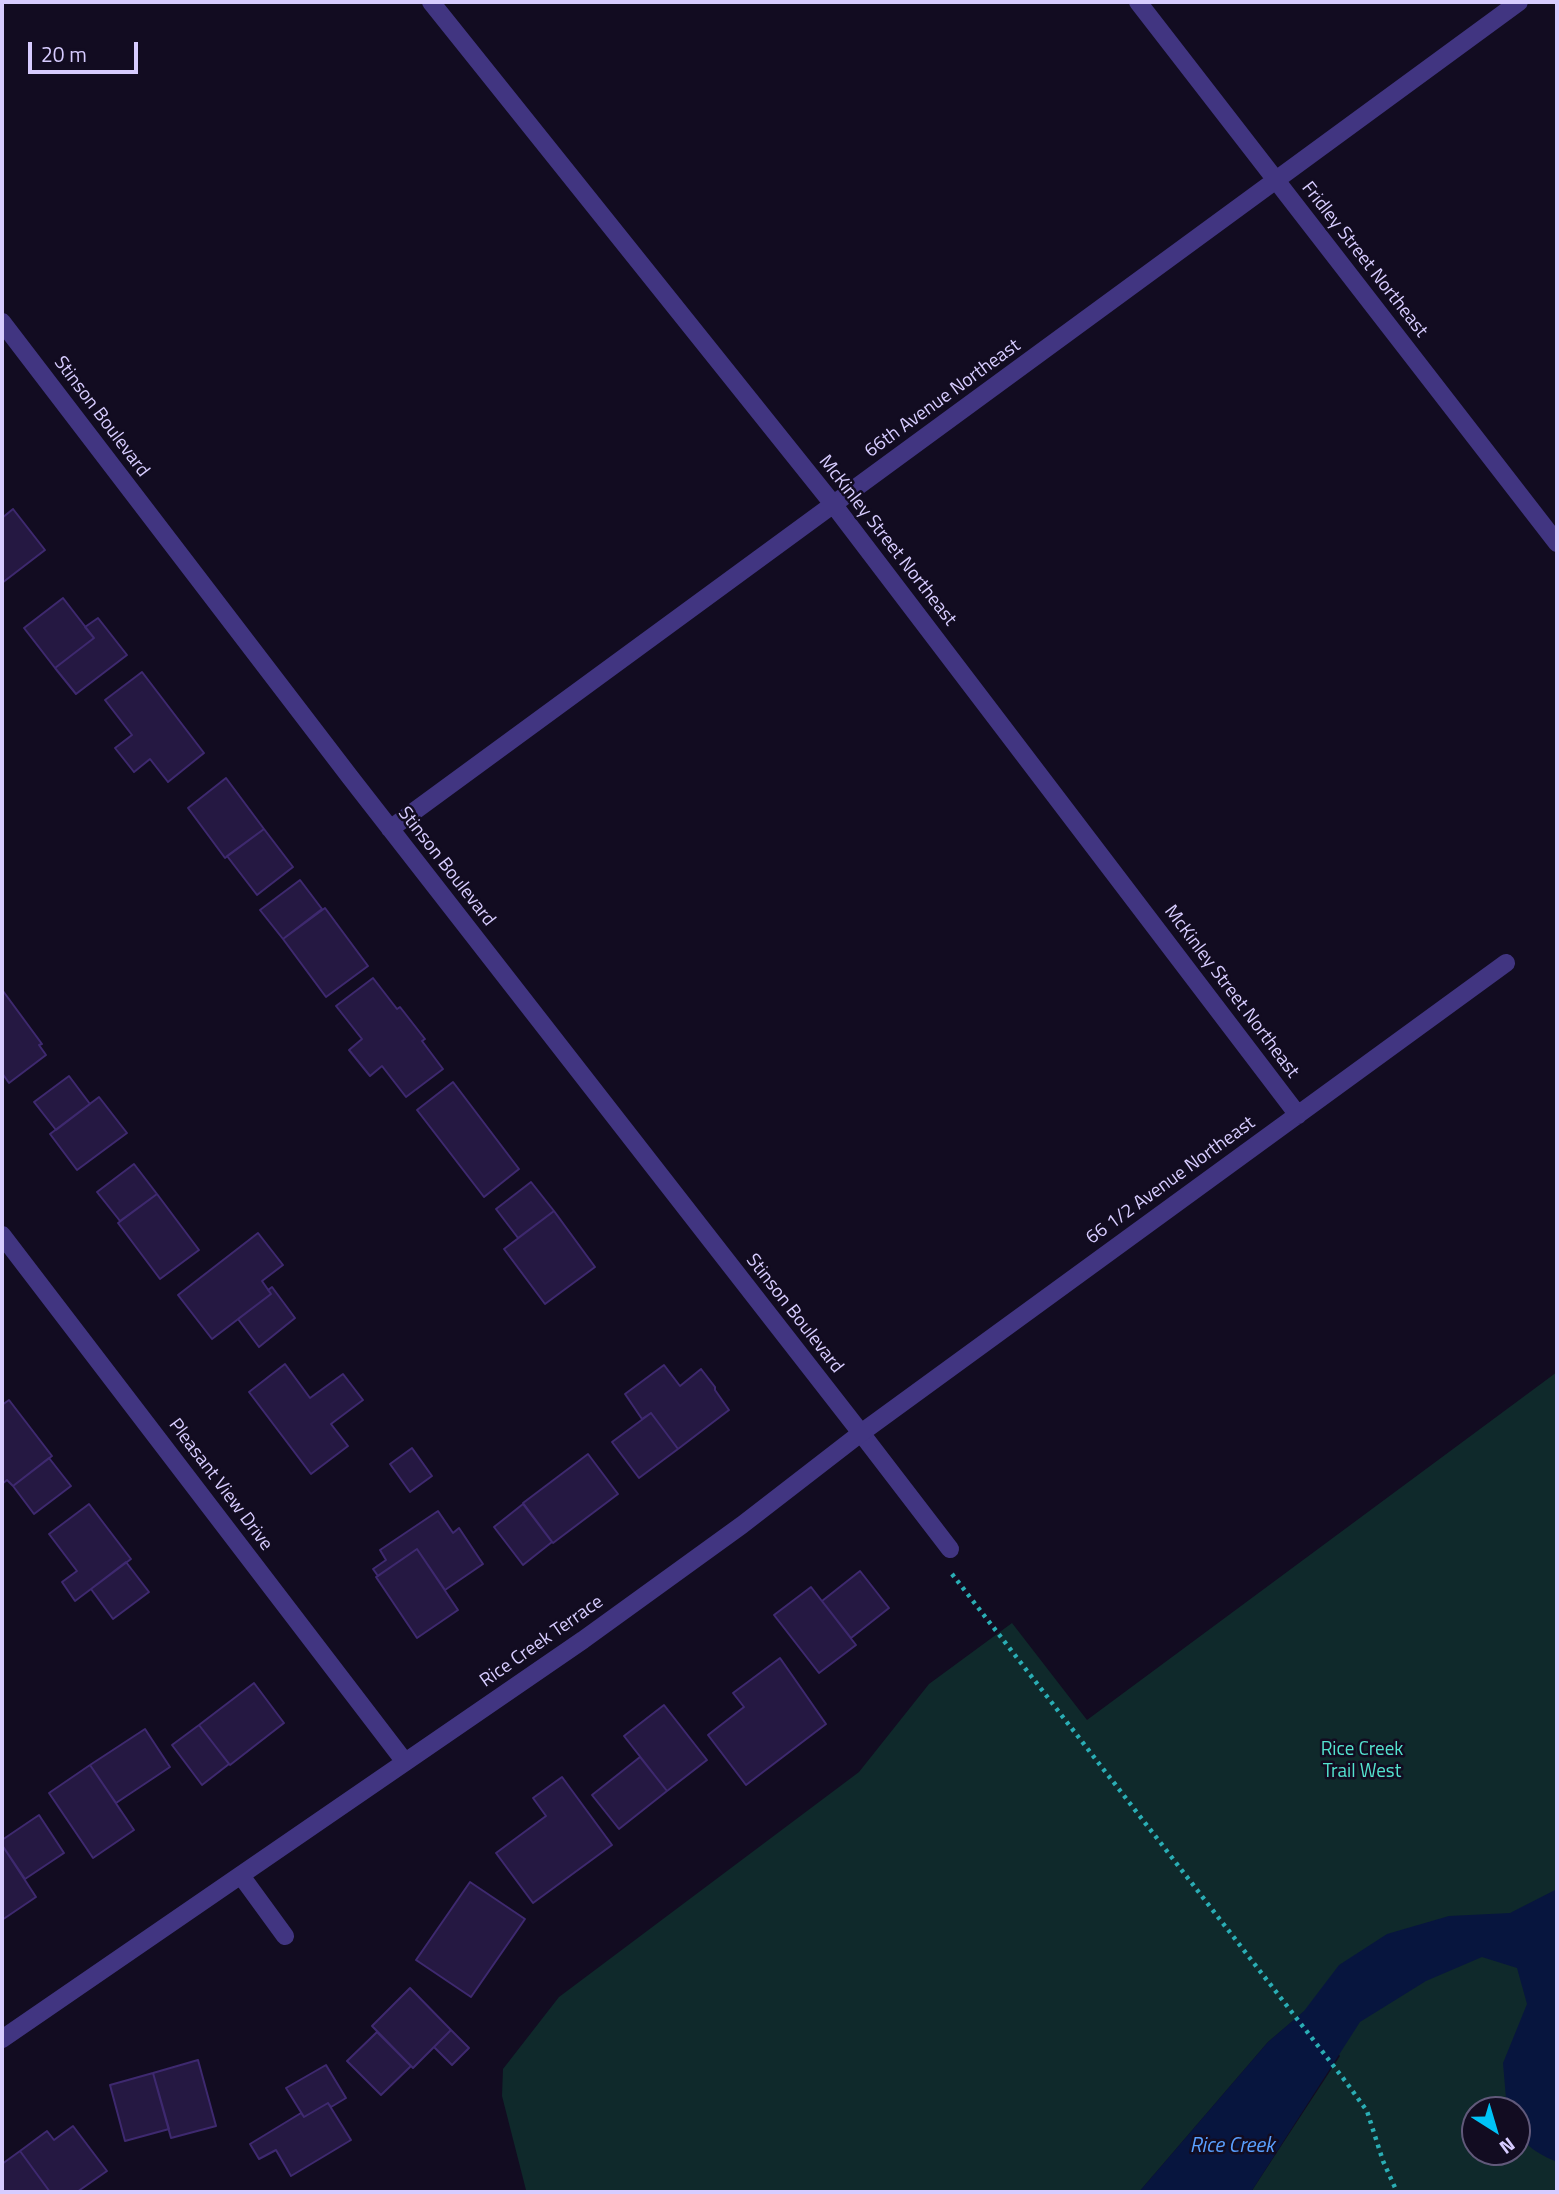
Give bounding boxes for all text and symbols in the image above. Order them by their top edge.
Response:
scale bar [32,28,142,72]
text: 20 m [41,38,87,70]
street label: Fridley Street Northeast [1296,178,1432,342]
street label: 66th Avenue Northeast [861,335,1025,463]
street label: Stinson Boulevard [48,352,154,482]
street label: McKinley Street Northeast [813,451,961,631]
street label: Stinson Boulevard [392,803,500,931]
street label: McKinley Street Northeast [1159,901,1303,1083]
street label: 66 1/2 Avenue Northeast [1082,1112,1260,1250]
street label: Stinson Boulevard [740,1250,848,1378]
street label: Pleasant View Drive [163,1415,277,1555]
street label: Rice Creek Terrace [476,1591,608,1693]
park label: Rice Creek Trail West [1321,1739,1403,1783]
north arrow [1461,2096,1531,2166]
text: N [1494,2131,1522,2162]
water label: Rice Creek [1190,2134,1274,2160]

